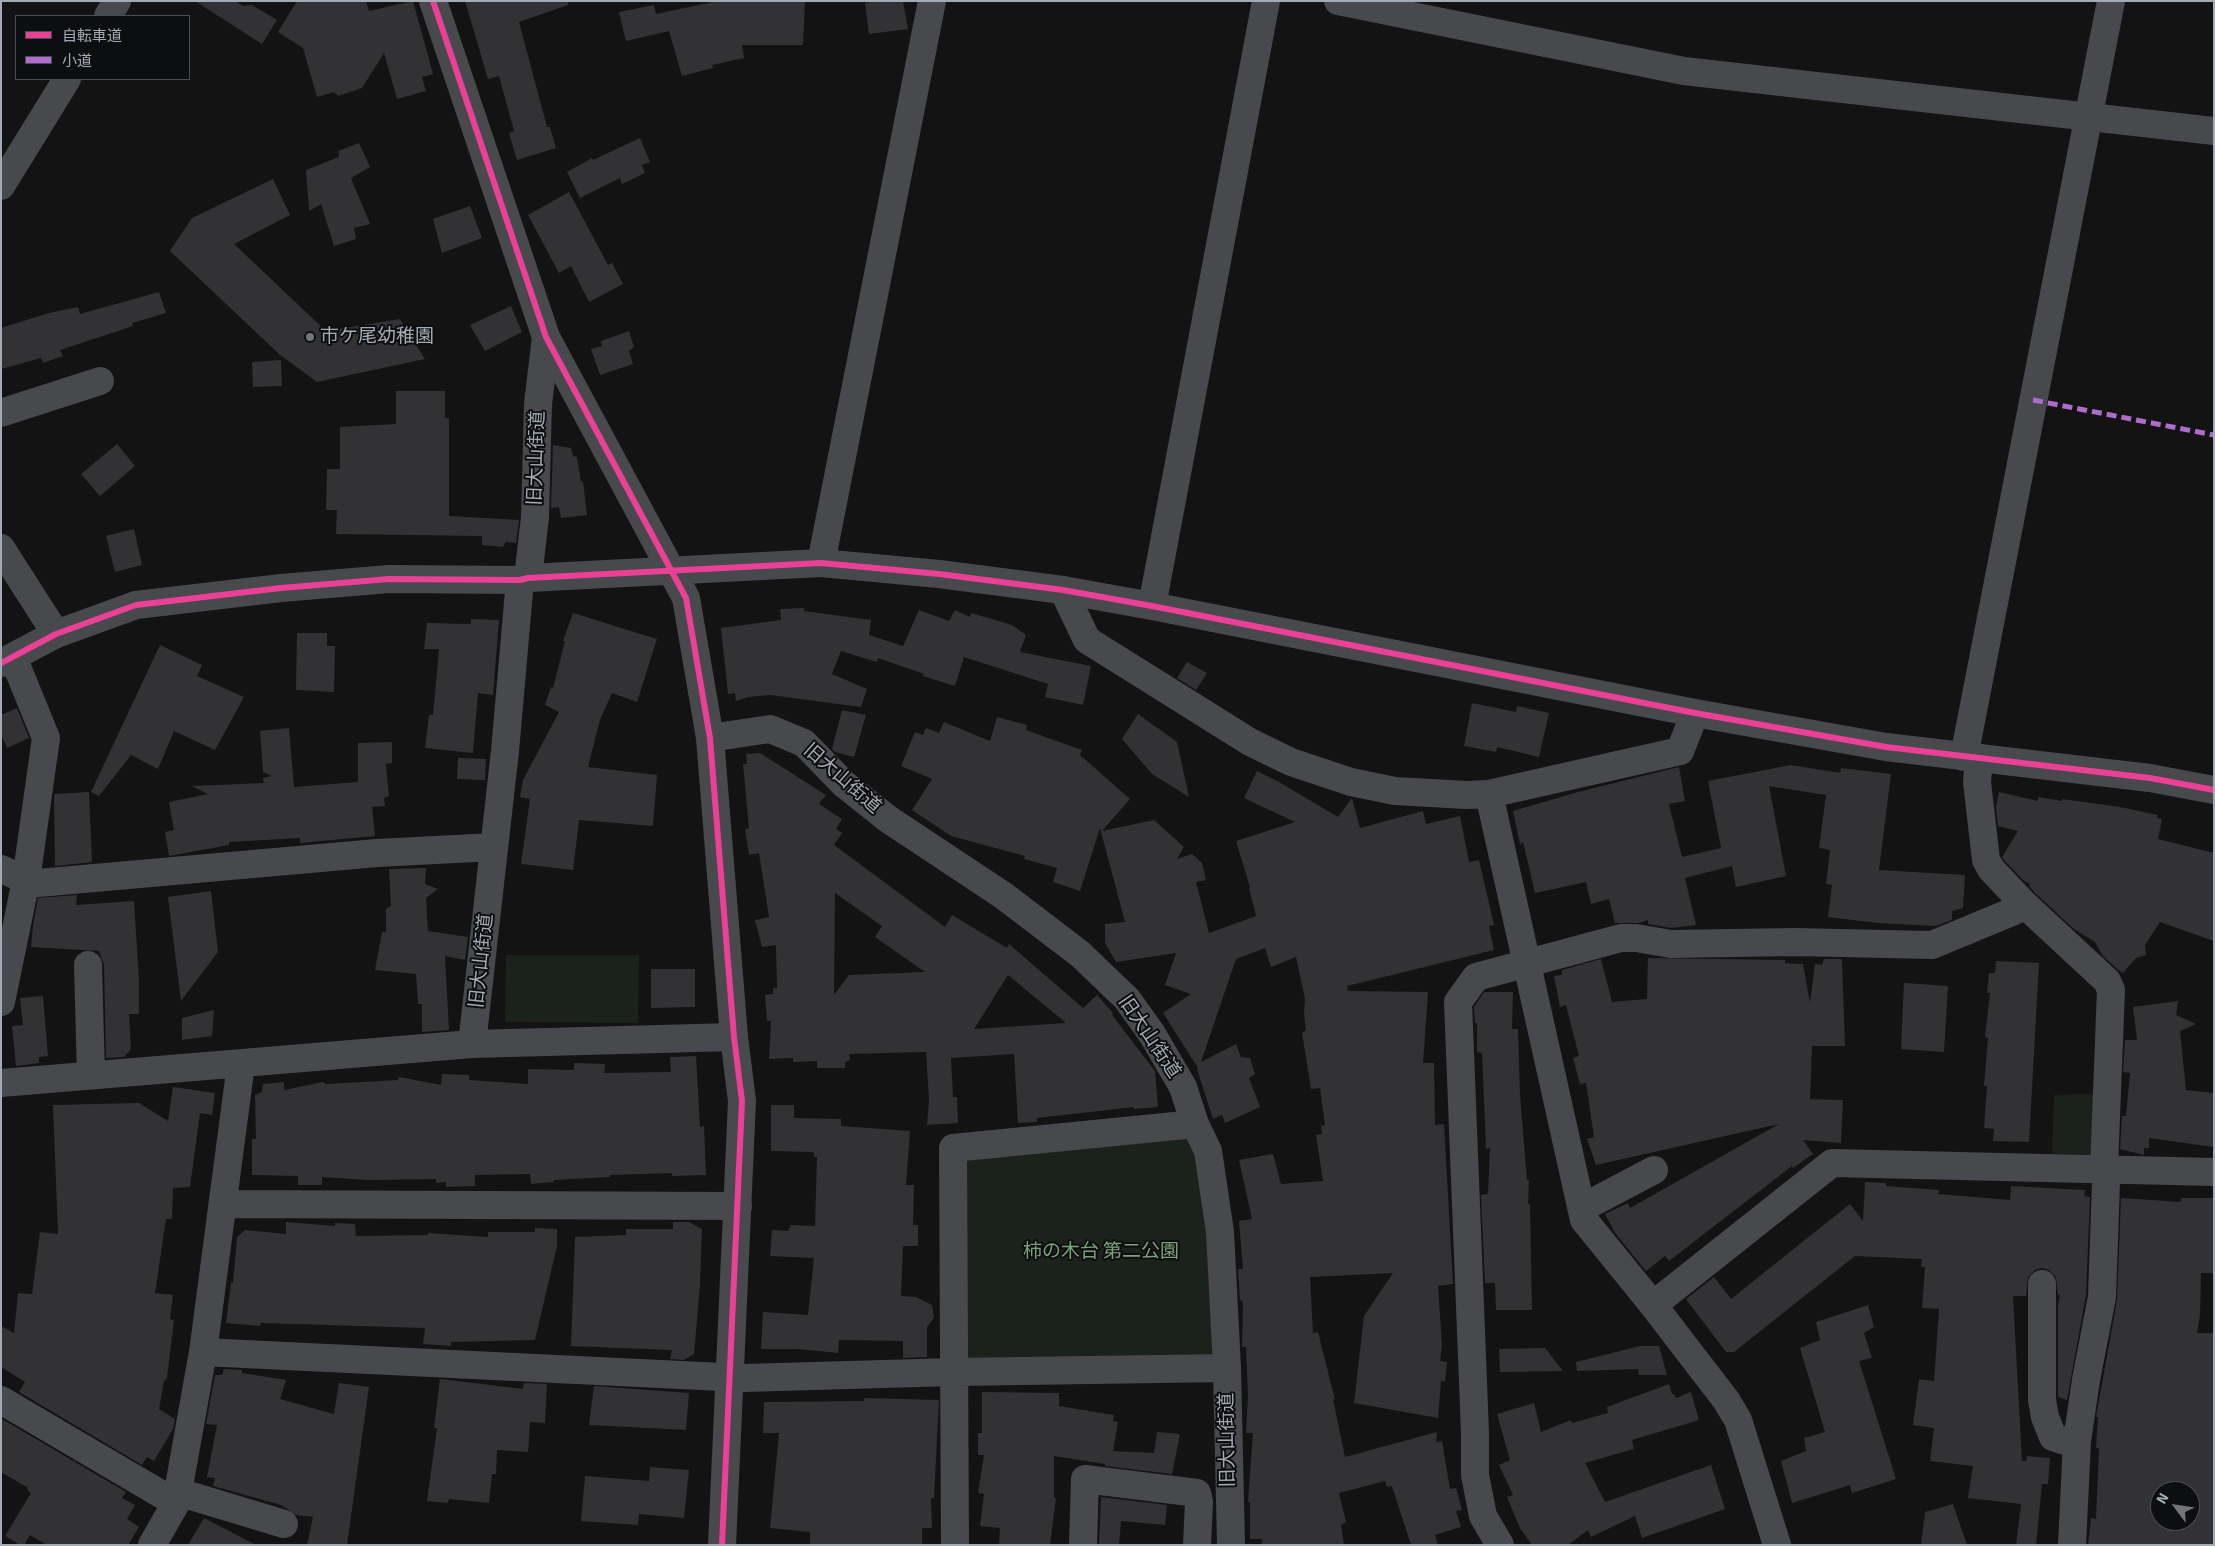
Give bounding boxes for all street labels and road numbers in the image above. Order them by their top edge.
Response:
street label: 旧大山街道 [524,410,550,506]
street label: 旧大山街道 [799,739,885,819]
street label: 旧大山街道 [466,913,498,1009]
street label: 旧大山街道 [1113,991,1185,1083]
street label: 旧大山街道 [1216,1392,1240,1488]

